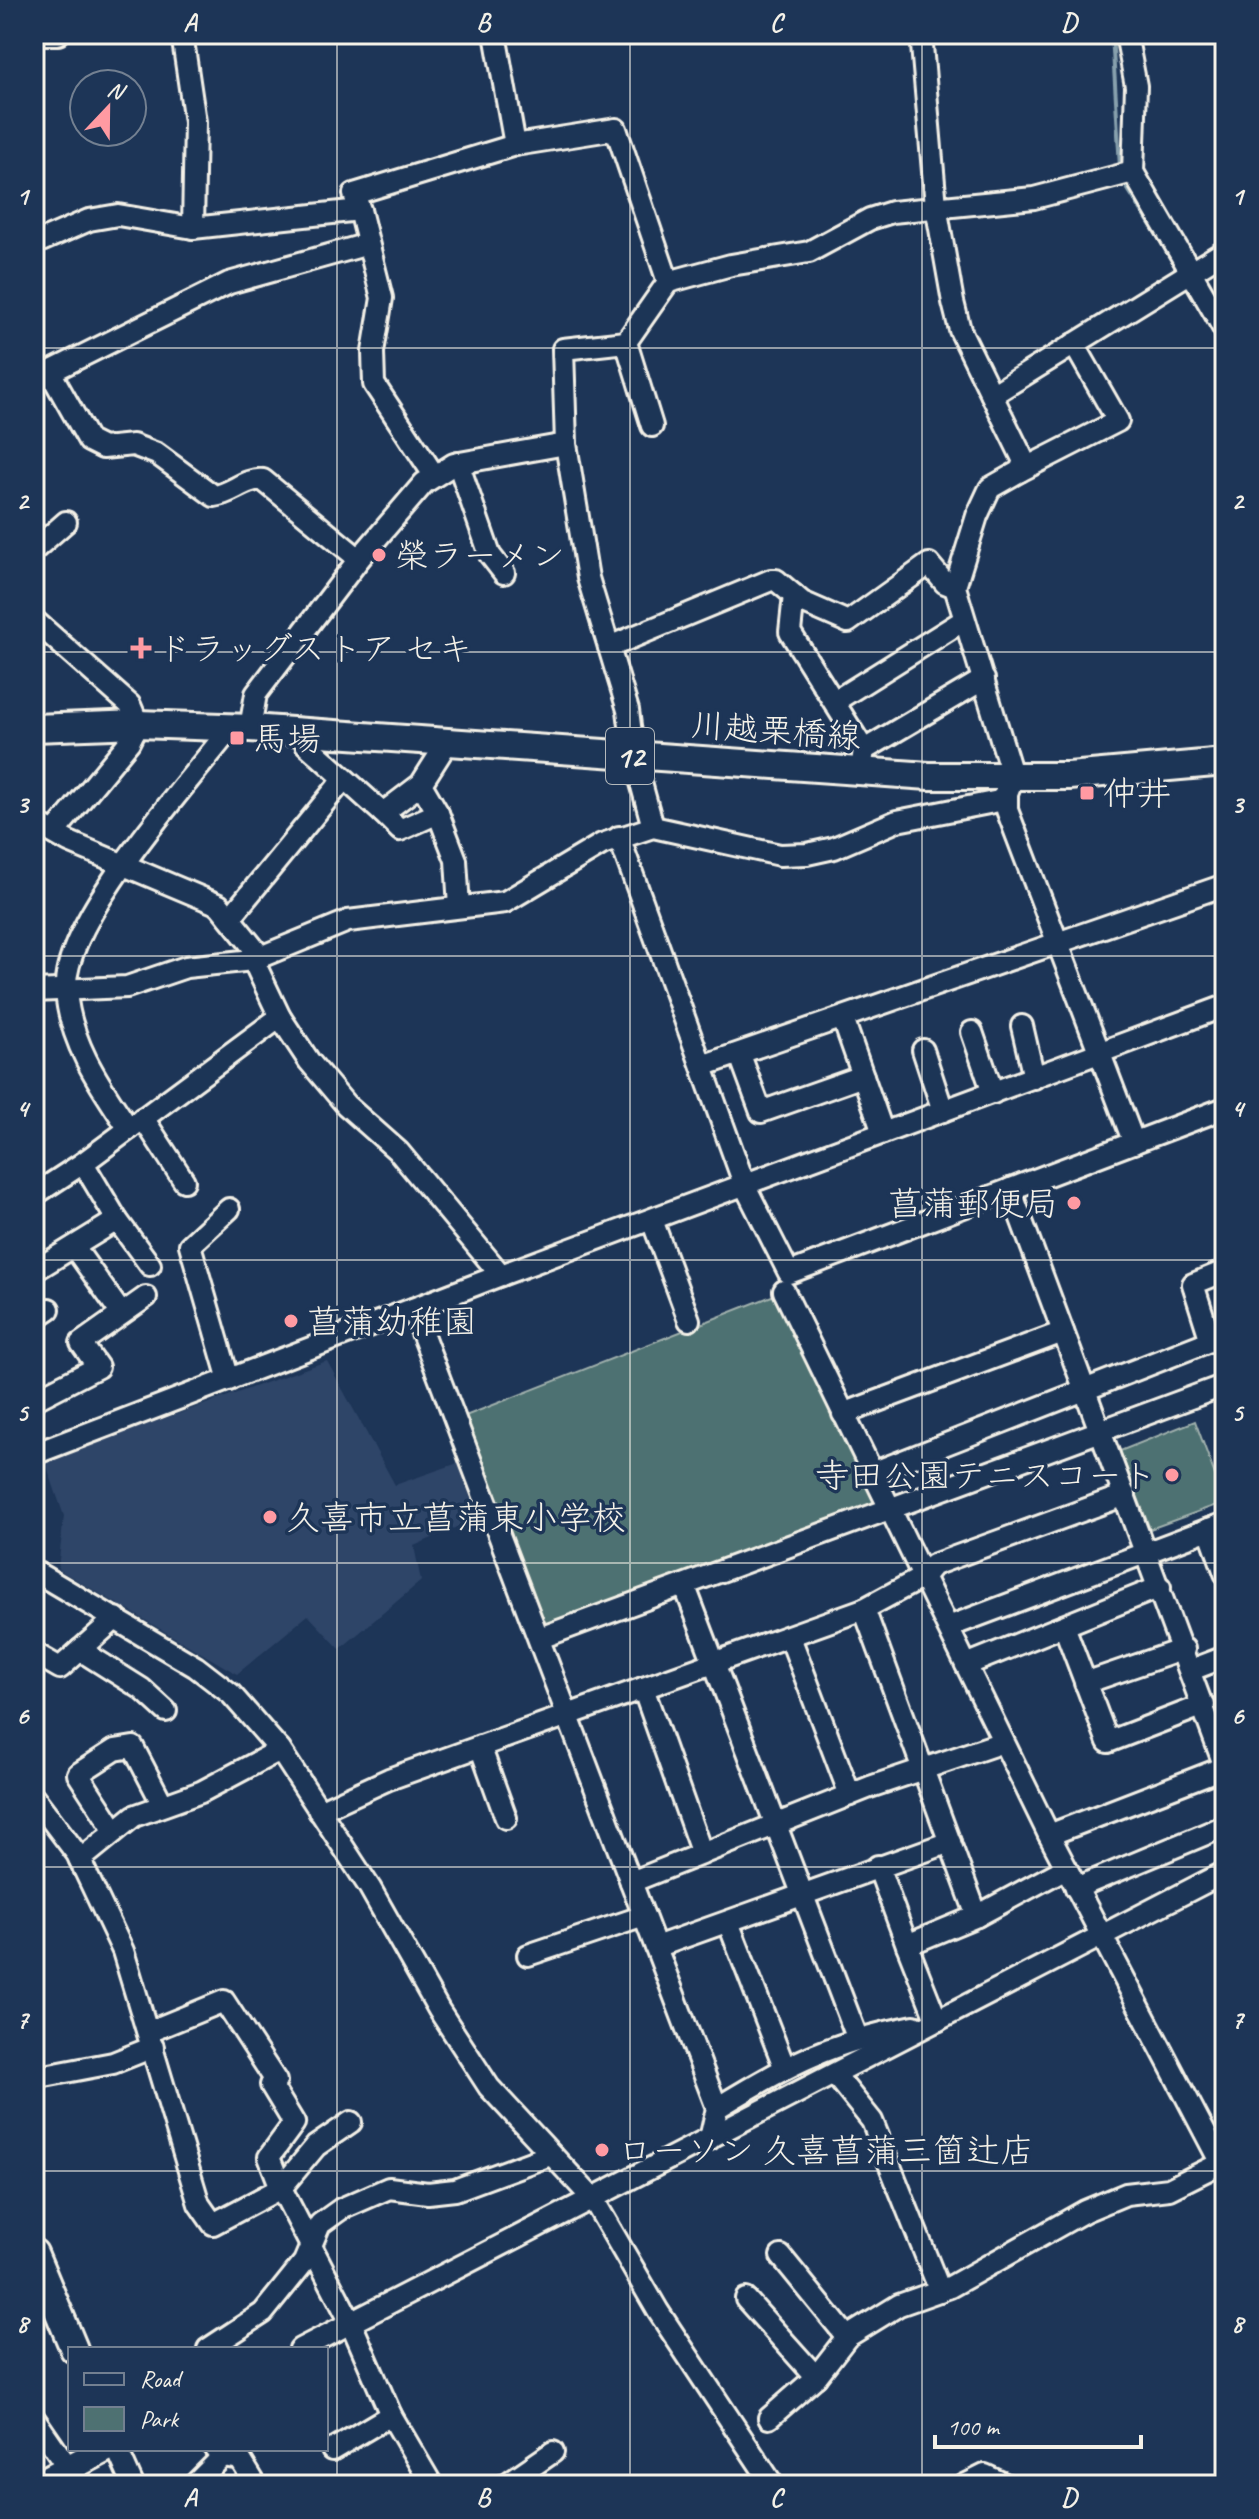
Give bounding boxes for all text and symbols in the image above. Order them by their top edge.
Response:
text: A [183,6,198,39]
text: B [476,6,492,39]
text: C [770,6,786,39]
text: D [1061,6,1079,39]
north arrow [68,68,148,148]
text: N [104,75,130,107]
text: 1 [16,180,31,213]
text: 1 [1231,180,1246,213]
text: 2 [16,484,30,517]
text: 2 [1231,484,1245,517]
place label: 榮ラーメン [395,534,565,577]
marker: 榮ラーメン [370,546,388,564]
place label: ドラッグストア セキ [157,627,472,670]
marker: ドラッグストア セキ [132,639,150,657]
street label: 川越栗橋線 [690,703,862,758]
place label: 馬場 [253,717,321,760]
road number: 12 [606,728,654,784]
marker: 馬場 [228,729,246,747]
place label: 仲井 [1103,772,1171,815]
marker: 仲井 [1078,784,1096,802]
text: 3 [16,788,30,821]
text: 3 [1231,788,1245,821]
text: 4 [16,1092,31,1125]
text: 4 [1231,1092,1246,1125]
place label: 菖蒲郵便局 [888,1182,1058,1225]
marker: 菖蒲郵便局 [1065,1194,1083,1212]
place label: 菖蒲幼稚園 [307,1300,477,1343]
marker: 菖蒲幼稚園 [282,1312,300,1330]
text: 5 [16,1396,30,1429]
text: 5 [1231,1396,1245,1429]
place label: 寺田公園テニスコート [815,1454,1156,1497]
marker: 寺田公園テニスコート [1163,1466,1181,1484]
place label: 久喜市立菖蒲東小学校 [286,1496,626,1539]
marker: 久喜市立菖蒲東小学校 [261,1508,279,1526]
text: 6 [16,1699,30,1732]
text: 6 [1231,1699,1245,1732]
text: 7 [16,2003,30,2036]
text: 7 [1231,2003,1245,2036]
place label: ローソン 久喜菖蒲三箇辻店 [618,2129,1034,2172]
marker: ローソン 久喜菖蒲三箇辻店 [593,2141,611,2159]
text: 8 [16,2307,31,2340]
text: 8 [1231,2307,1246,2340]
legend [68,2347,328,2451]
text: Road [140,2364,184,2394]
scale bar [935,2399,1141,2449]
text: Park [140,2404,180,2434]
text: 100 m [947,2412,1001,2442]
text: A [183,2481,198,2514]
text: B [476,2481,492,2514]
text: C [770,2481,786,2514]
text: D [1061,2481,1079,2514]

